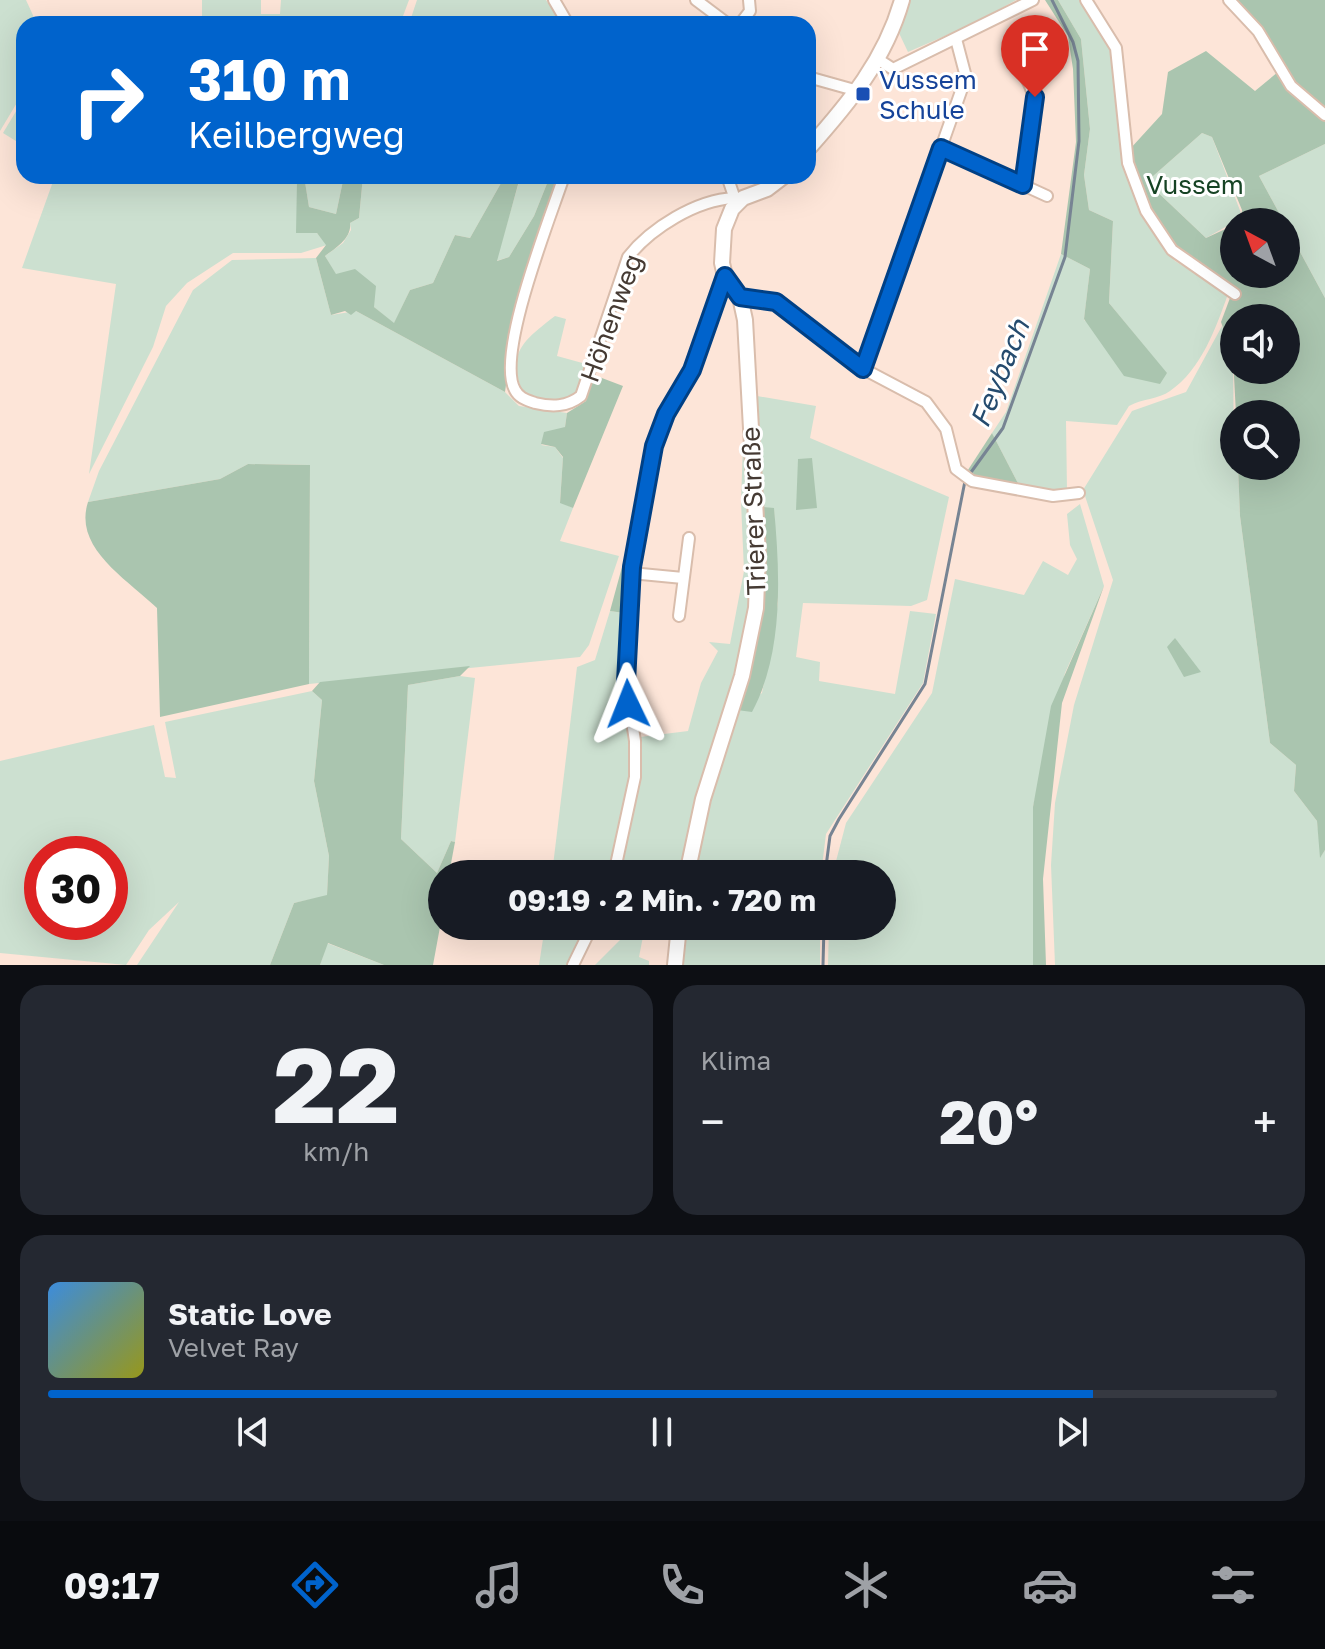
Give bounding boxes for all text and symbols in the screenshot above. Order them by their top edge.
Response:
pin [1001,15,1069,97]
icon: arrive [1013,27,1057,71]
text: 310 m [188,45,350,112]
icon: right [56,48,160,152]
place label: Vussem Schule [879,64,977,125]
marker: Vussem Schule [854,85,872,103]
text: Keilbergweg [188,113,405,156]
park label: Vussem [1146,169,1244,200]
north arrow [1220,208,1300,288]
map controls [1220,208,1300,480]
street label: Höhenweg [574,250,648,386]
button: sound [1220,304,1300,384]
water label: Feybach [962,313,1036,432]
button: search [1220,400,1300,480]
street label: Trierer Straße [735,426,771,596]
position arrow [586,662,670,746]
speed limit sign: 30 [24,836,128,940]
text: 09:19 · 2 Min. · 720 m [508,882,816,918]
text: 22 [273,1021,400,1146]
text: Klima [701,1045,771,1076]
text: 20° [939,1085,1038,1157]
text: − [701,1095,725,1148]
text: + [1253,1095,1277,1148]
text: km/h [303,1136,369,1167]
text: Static Love [168,1296,332,1332]
text: Velvet Ray [168,1332,299,1363]
icon: previous [231,1410,275,1454]
icon: pause [640,1410,684,1454]
icon: next [1050,1410,1094,1454]
icon: directions [287,1557,343,1613]
icon: music [471,1557,527,1613]
icon: phone [654,1557,710,1613]
icon: climate [838,1557,894,1613]
icon: car [1022,1557,1078,1613]
icon: filters [1205,1557,1261,1613]
text: 09:17 [64,1564,160,1607]

